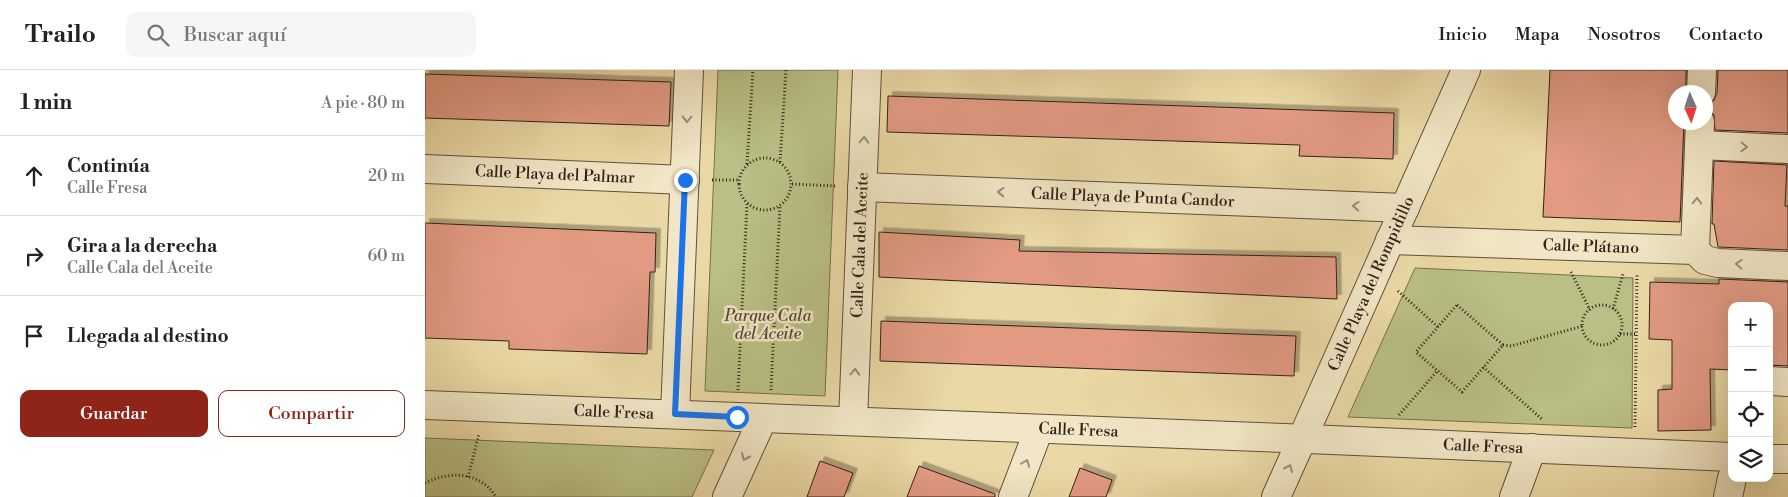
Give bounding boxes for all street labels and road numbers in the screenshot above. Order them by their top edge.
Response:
street label: Calle Playa del Palmar [474,161,635,188]
street label: Calle Cala del Aceite [847,172,873,318]
street label: Calle Playa de Punta Candor [1030,184,1235,211]
street label: Calle Playa del Rompidillo [1323,193,1419,374]
street label: Calle Plátano [1542,235,1639,258]
street label: Calle Fresa [573,401,655,424]
street label: Calle Fresa [1038,419,1120,442]
street label: Calle Fresa [1443,435,1525,458]

